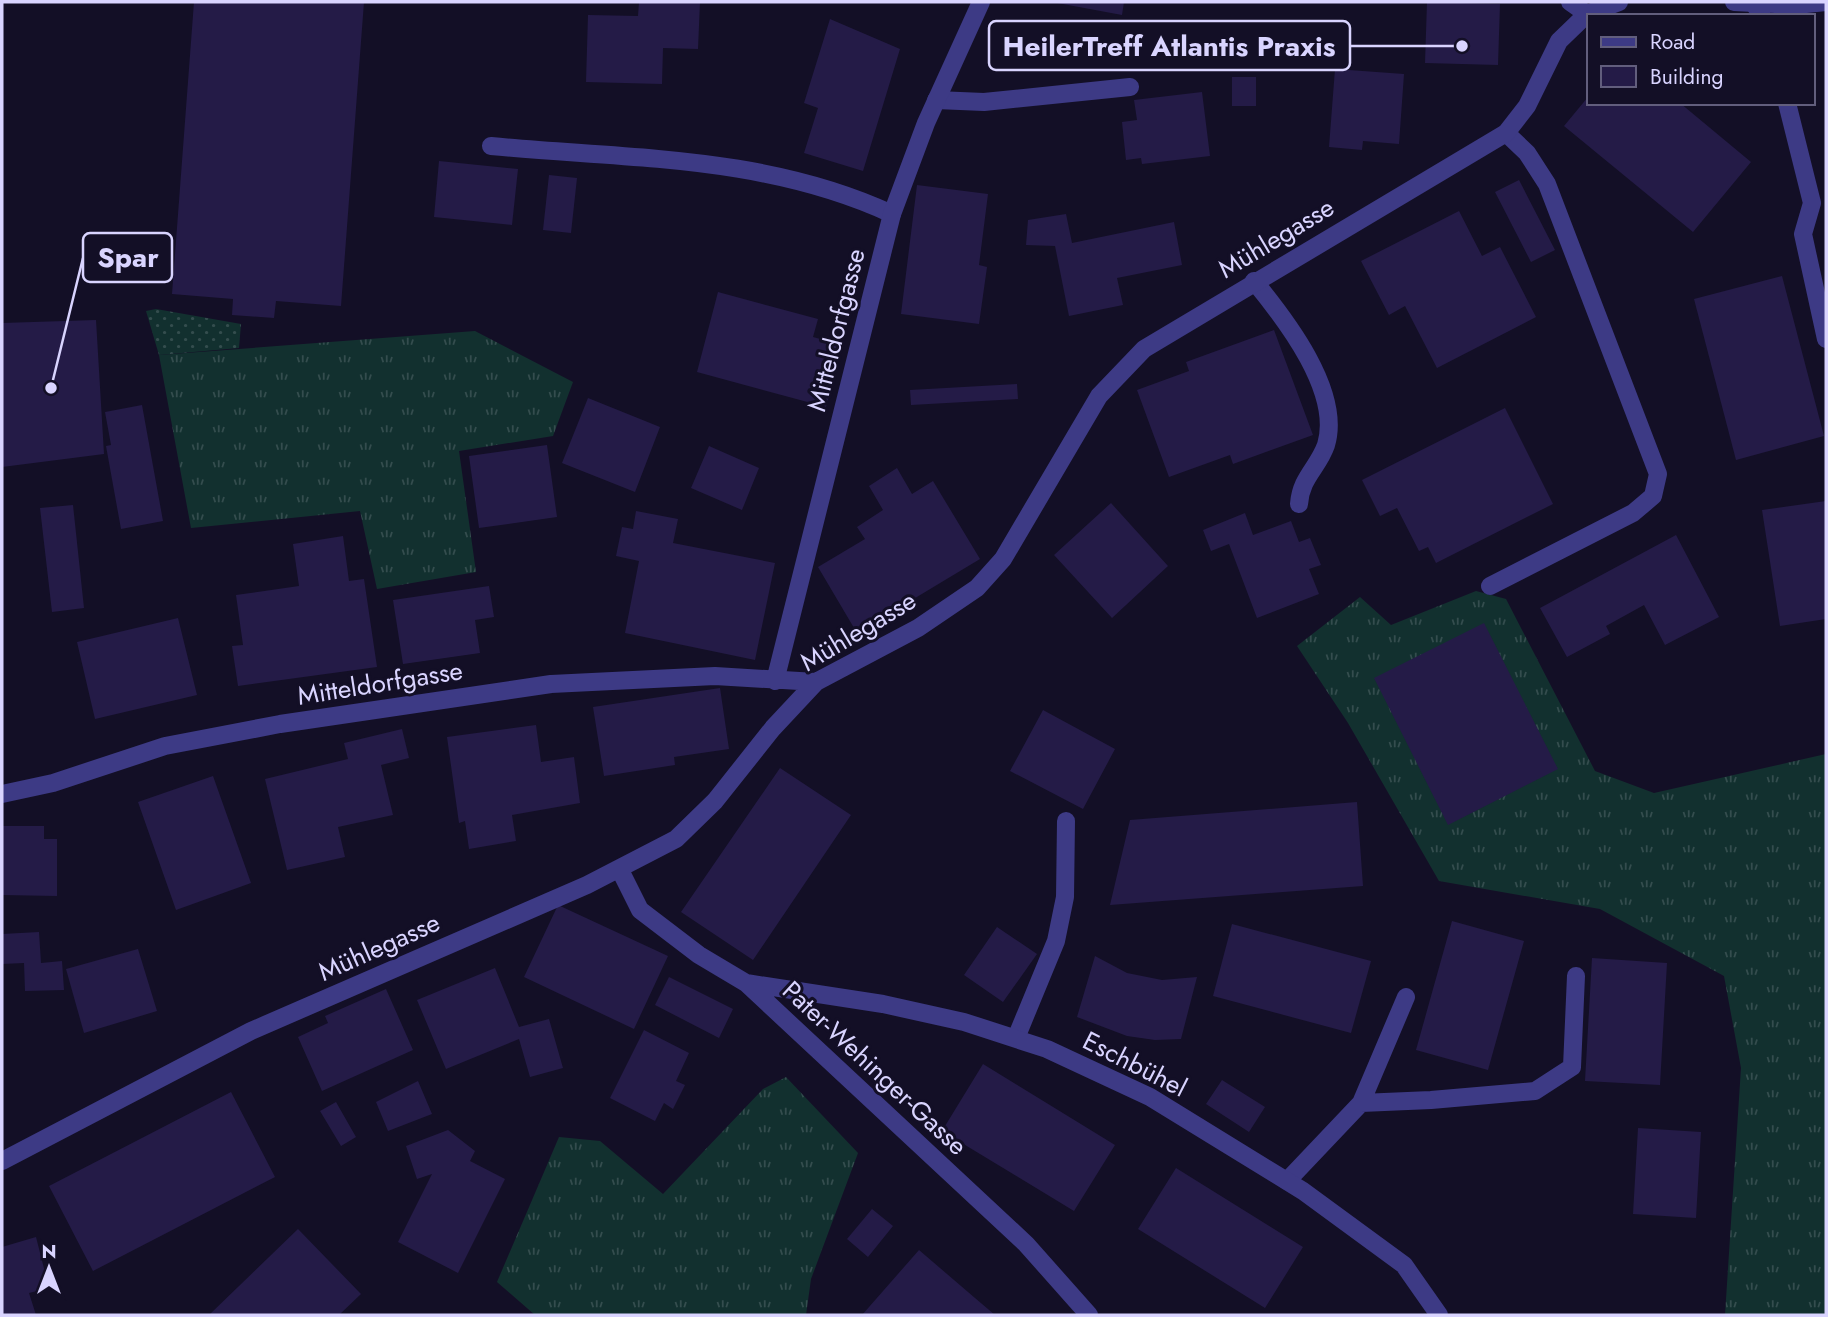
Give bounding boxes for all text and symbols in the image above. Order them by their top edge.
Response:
legend [1587,14,1814,105]
callout: HeilerTreff Atlantis Praxis [989,21,1350,70]
text: HeilerTreff Atlantis Praxis [1002,26,1336,67]
text: Road [1650,27,1695,57]
text: Building [1650,62,1723,92]
street label: Mühlegasse [1211,188,1341,288]
callout: Spar [83,233,172,282]
text: Spar [97,237,159,278]
street label: Mitteldorfgasse [797,245,875,415]
street label: Mühlegasse [793,581,923,681]
street label: Mitteldorfgasse [295,651,465,715]
street label: Mühlegasse [312,903,446,991]
street label: Pater-Wehinger-Gasse [774,972,976,1164]
street label: Eschbühel [1076,1022,1194,1106]
north arrow [14,1233,84,1303]
text: N [41,1238,57,1265]

